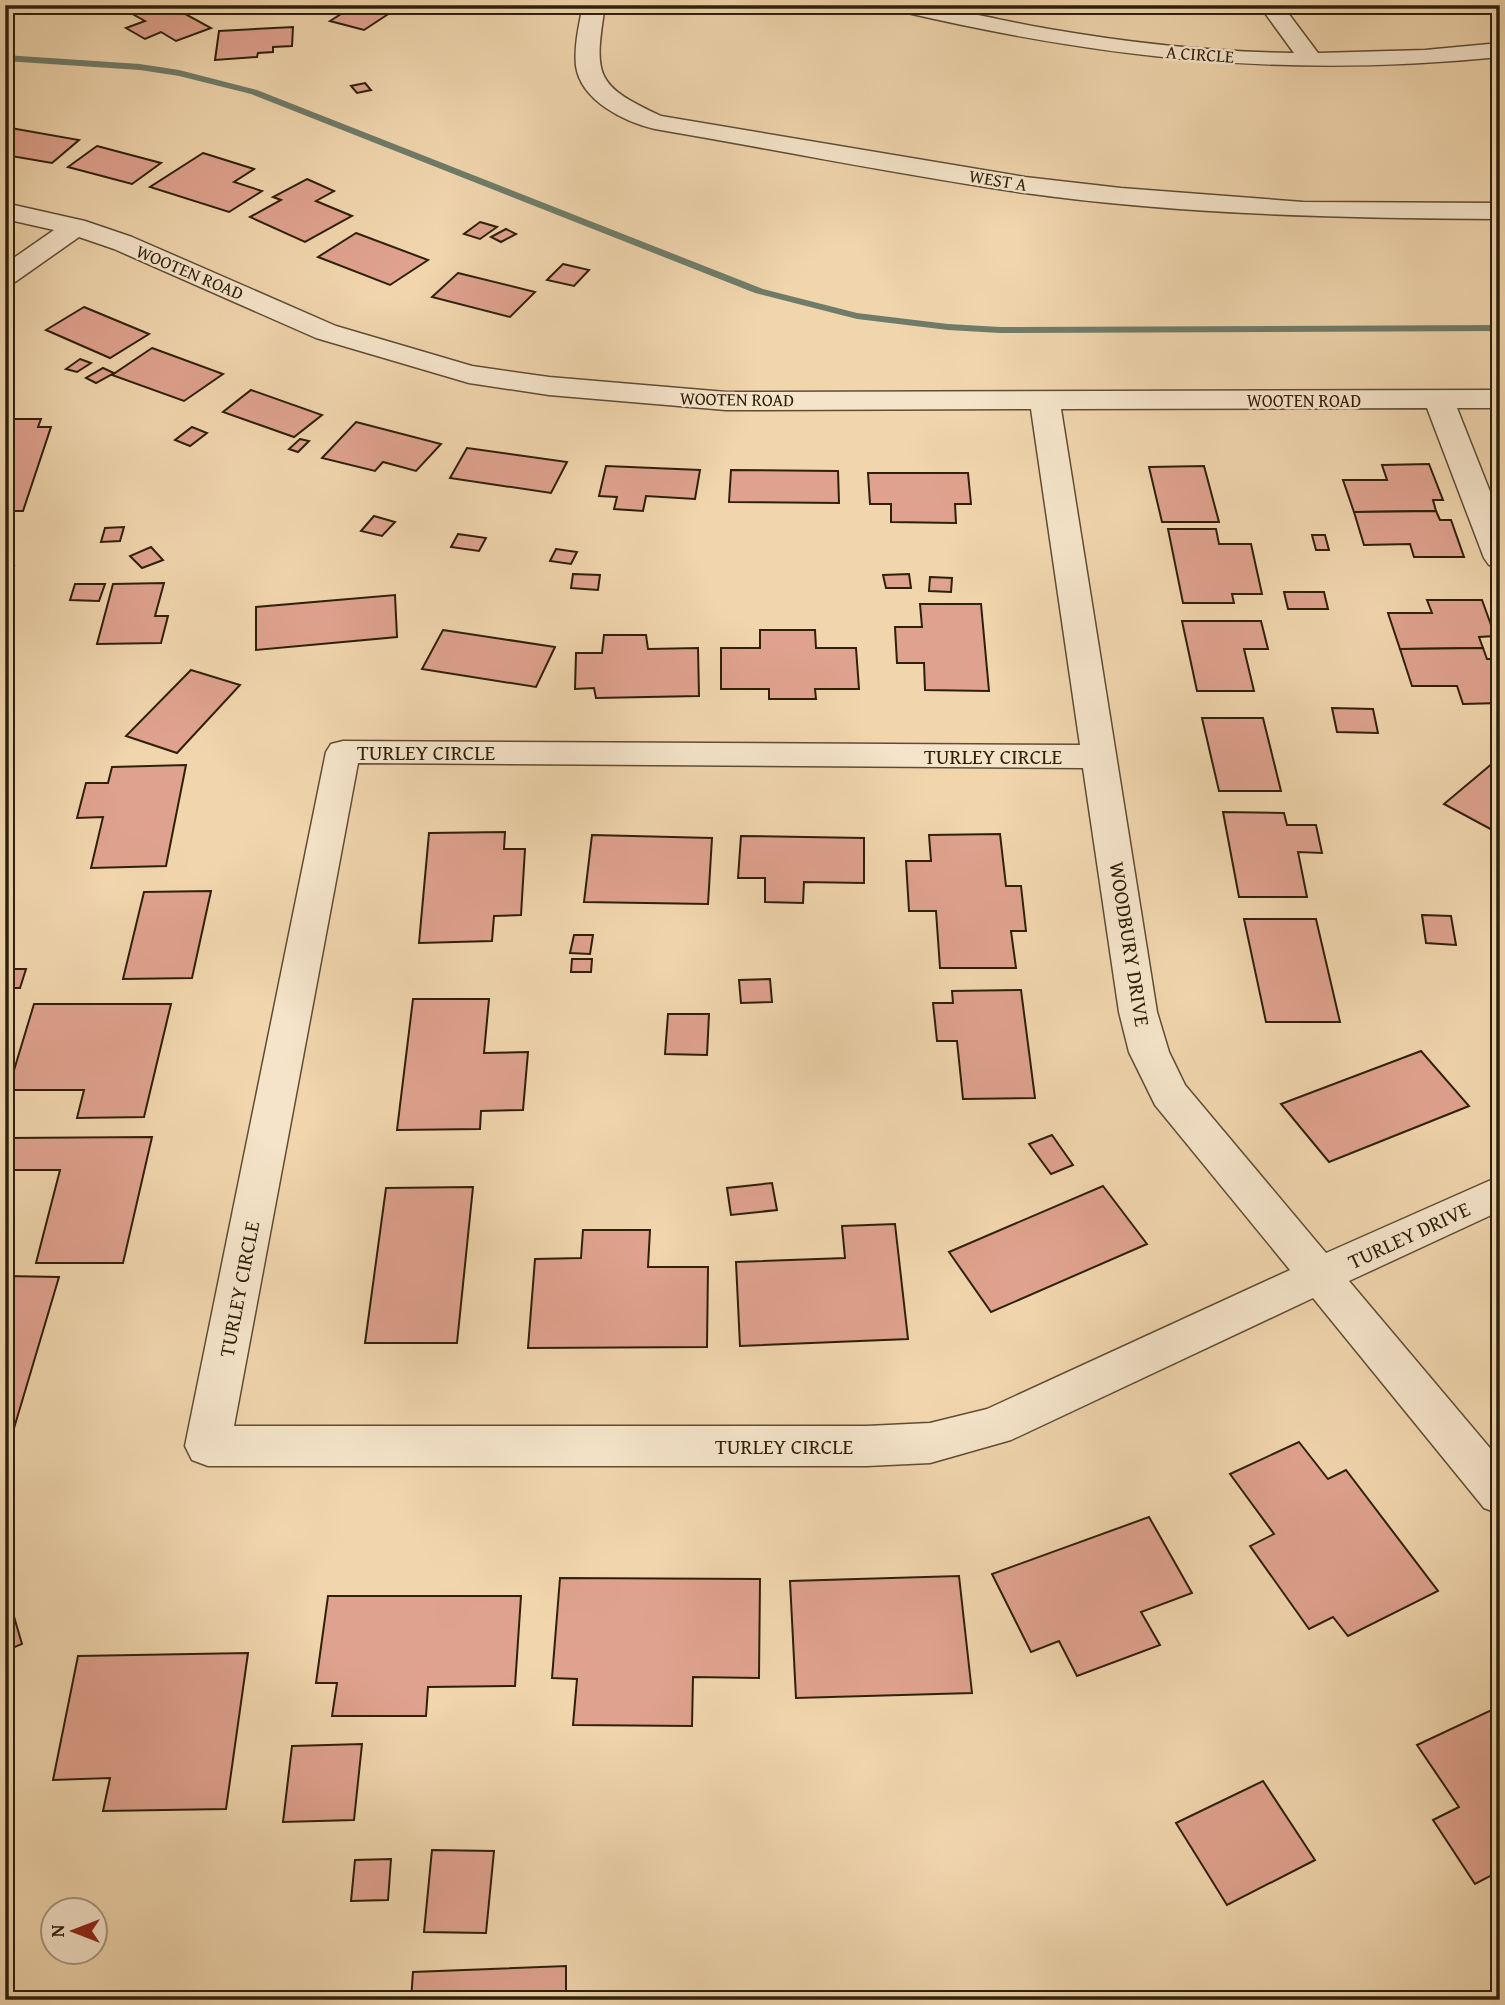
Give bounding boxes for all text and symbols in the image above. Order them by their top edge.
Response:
street label: A CIRCLE [1165,38,1235,70]
street label: WEST A [967,162,1029,198]
street label: WOOTEN ROAD [132,237,248,307]
street label: WOOTEN ROAD [680,385,794,413]
street label: WOOTEN ROAD [1247,387,1361,414]
street label: TURLEY CIRCLE [357,737,495,768]
street label: TURLEY CIRCLE [924,741,1062,772]
street label: WOODBURY DRIVE [1102,859,1158,1029]
street label: TURLEY DRIVE [1343,1193,1475,1277]
street label: TURLEY CIRCLE [211,1218,267,1360]
street label: TURLEY CIRCLE [715,1431,853,1462]
north arrow [38,1896,108,1966]
text: N [43,1924,71,1937]

